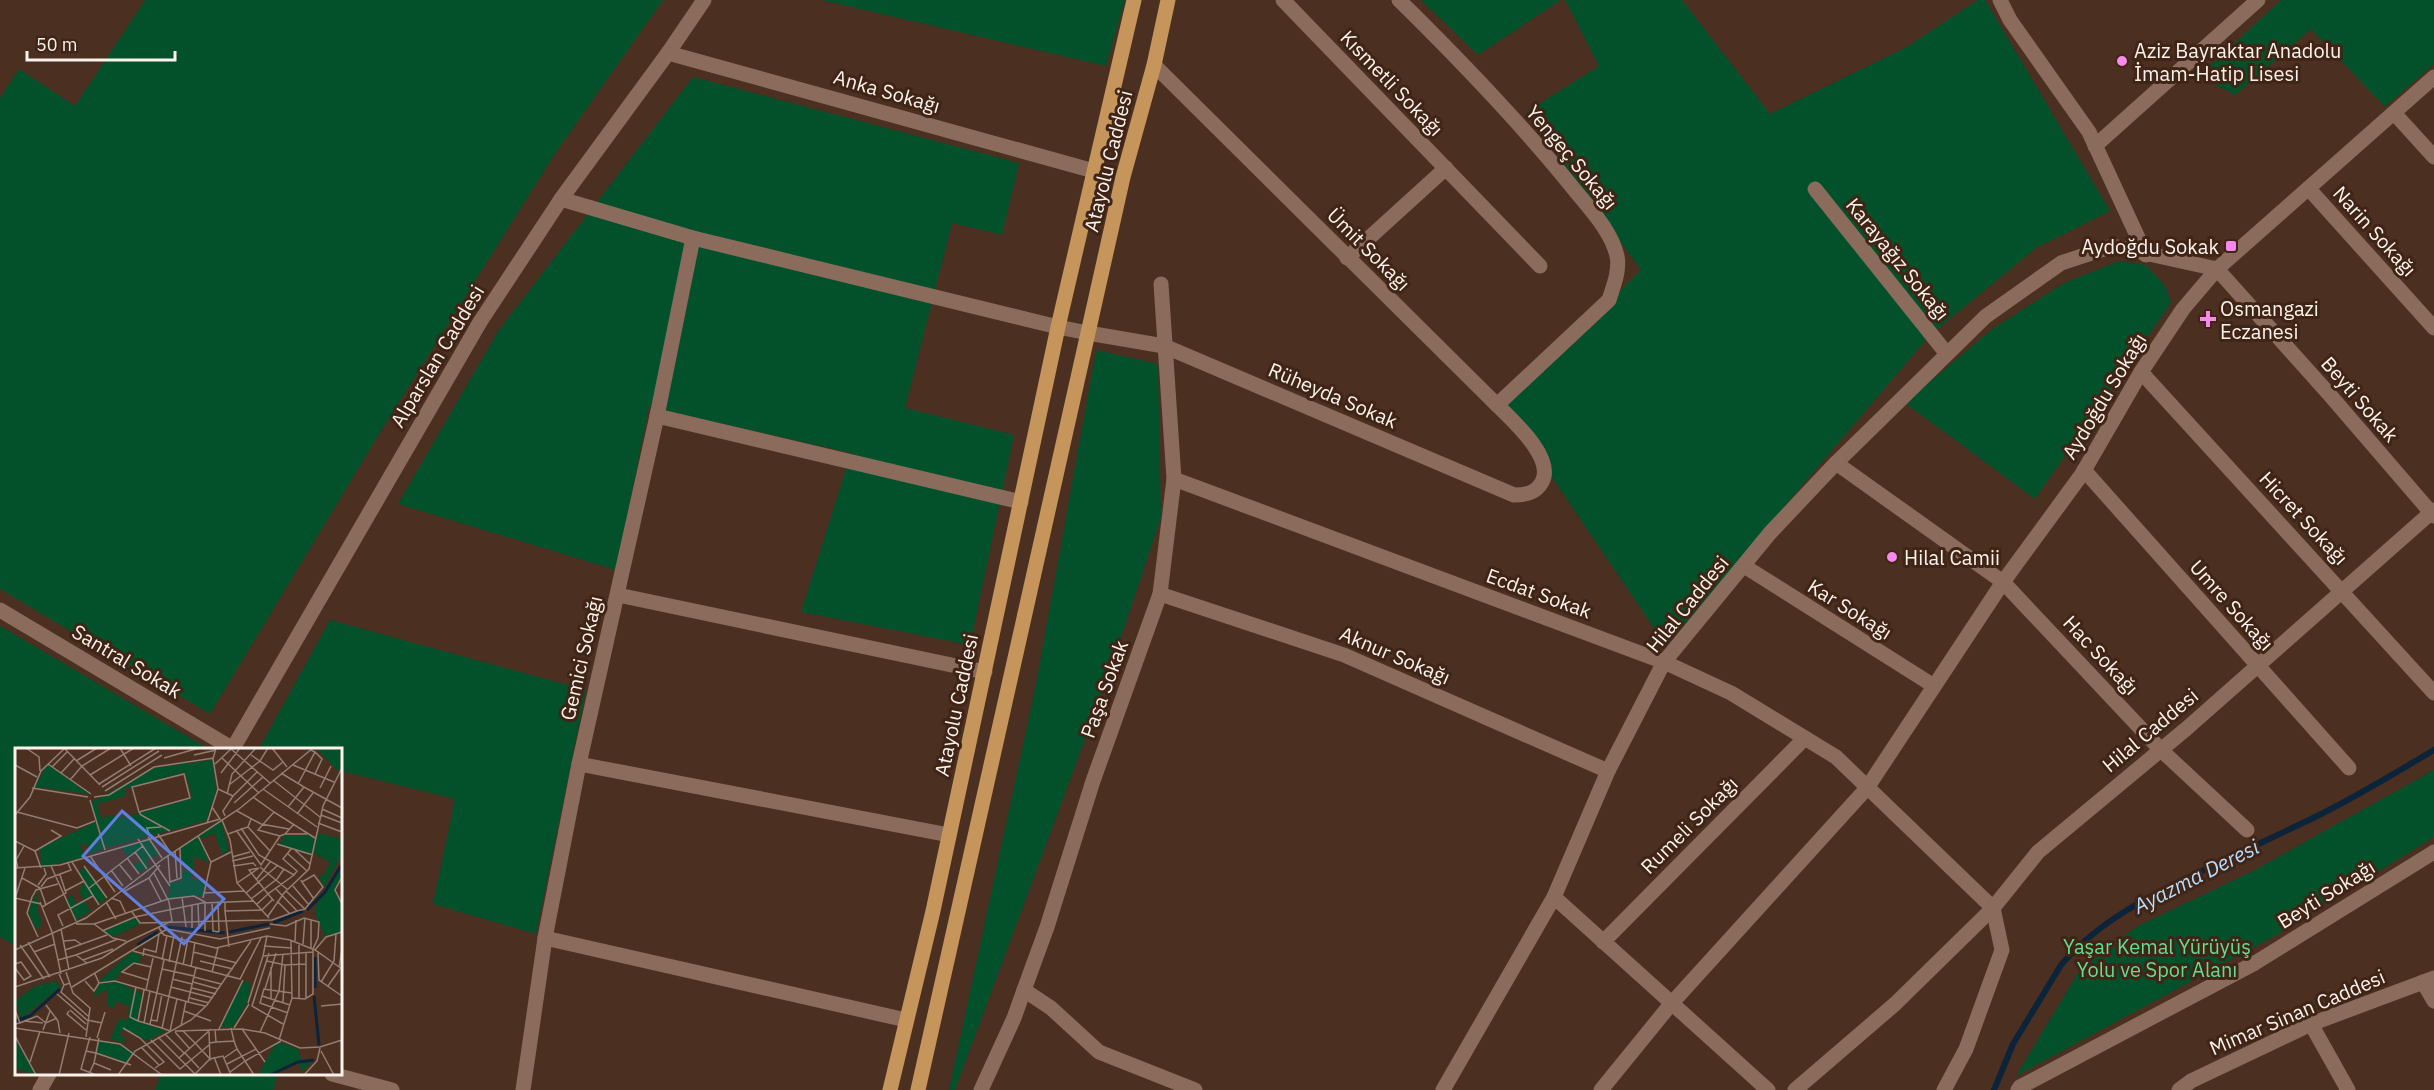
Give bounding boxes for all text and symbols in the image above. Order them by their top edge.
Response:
scale bar [27,24,176,62]
street label: Kısmetli Sokağı [1335,24,1449,142]
text: 50 m [36,33,78,56]
place label: Aziz Bayraktar Anadolu İmam-Hatip Lisesi [2134,37,2341,87]
marker: Aziz Bayraktar Anadolu İmam-Hatip Lisesi [2115,54,2129,68]
street label: Anka Sokağı [831,63,943,119]
street label: Atayolu Caddesi [1077,87,1139,235]
street label: Yengeç Sokağı [1520,99,1624,215]
street label: Narin Sokağı [2327,180,2423,282]
street label: Karayağız Sokağı [1840,192,1956,326]
street label: Ümit Sokağı [1322,202,1416,296]
place label: Aydoğdu Sokak [2081,233,2219,260]
marker: Aydoğdu Sokak [2224,239,2238,253]
street label: Alparslan Caddesi [384,280,490,432]
place label: Osmangazi Eczanesi [2220,295,2319,345]
marker: Osmangazi Eczanesi [2201,312,2215,326]
street label: Aydoğdu Sokağı [2056,328,2152,464]
street label: Beyti Sokak [2315,350,2405,448]
street label: Rüheyda Sokak [1264,356,1402,435]
street label: Hicret Sokağı [2254,465,2354,571]
place label: Hilal Camii [1904,544,2000,571]
street label: Hilal Caddesi [1640,550,1734,658]
marker: Hilal Camii [1885,550,1899,564]
street label: Umre Sokağı [2184,554,2280,656]
street label: Ecdat Sokak [1483,562,1596,625]
street label: Kar Sokağı [1803,572,1897,646]
street label: Gemici Sokağı [554,593,608,723]
street label: Hac Sokağı [2057,610,2145,700]
street label: Santral Sokak [67,618,187,705]
street label: Aknur Sokağı [1336,620,1454,690]
street label: Atayolu Caddesi [928,631,984,779]
street label: Paşa Sokak [1074,636,1134,742]
street label: Hilal Caddesi [2096,682,2204,778]
inset map [15,748,342,1075]
street label: Rumeli Sokağı [1634,770,1744,880]
water label: Ayazma Deresi [2127,832,2264,920]
street label: Beyti Sokağı [2272,853,2380,935]
park label: Yaşar Kemal Yürüyüş Yolu ve Spor Alanı [2063,933,2251,983]
street label: Mimar Sinan Caddesi [2205,963,2389,1061]

